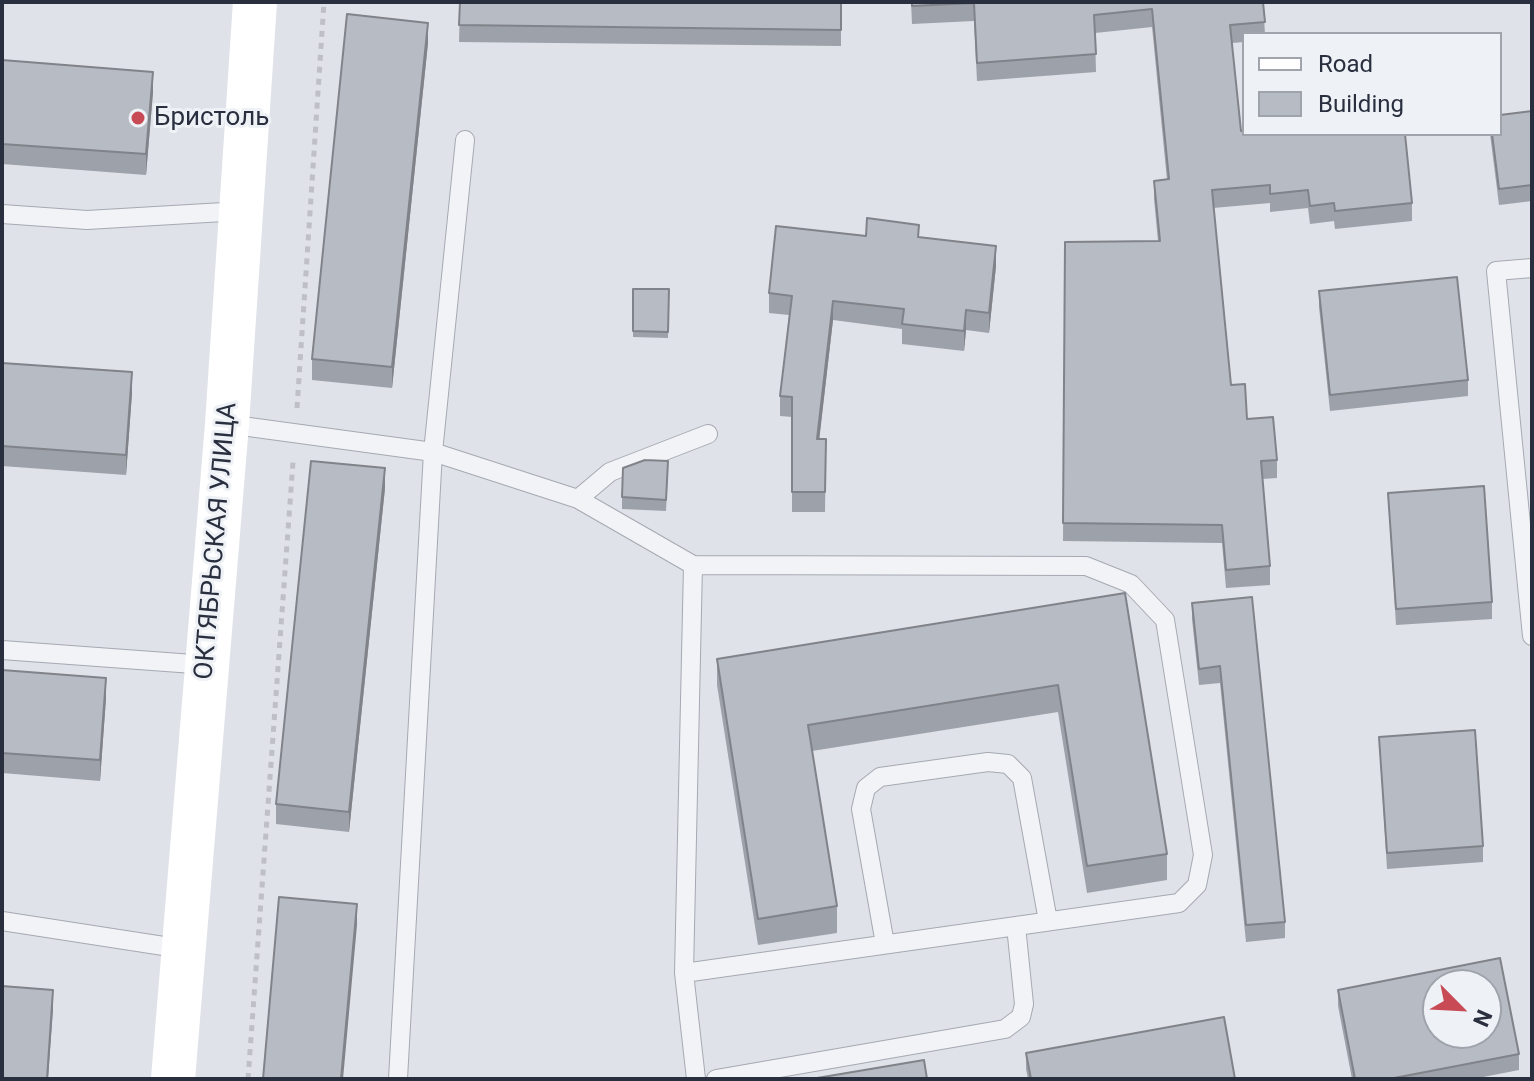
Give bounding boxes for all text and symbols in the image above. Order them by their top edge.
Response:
legend [1242,32,1502,136]
text: Road [1318,50,1373,78]
text: Building [1318,90,1404,118]
place label: Бристоль [154,102,269,134]
marker: Бристоль [129,109,147,127]
street label: ОКТЯБРЬСКАЯ УЛИЦА [189,401,245,681]
north arrow [1422,969,1502,1049]
text: N [1468,1006,1497,1030]

